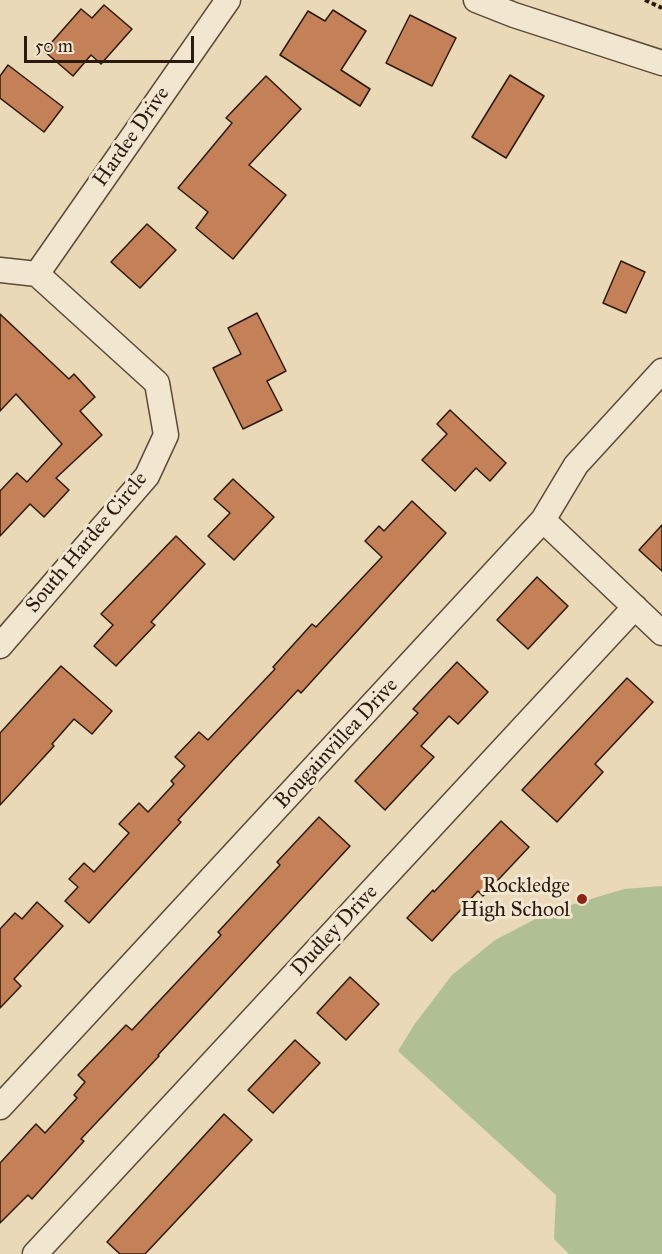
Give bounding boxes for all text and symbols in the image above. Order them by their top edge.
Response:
scale bar [27,24,196,62]
text: 50 m [35,35,73,57]
street label: Hardee Drive [88,82,176,192]
street label: South Hardee Circle [21,467,153,619]
street label: Bougainvillea Drive [270,674,404,814]
place label: Rockledge High School [460,874,570,924]
street label: Dudley Drive [286,880,384,982]
marker: Rockledge High School [575,892,589,906]

